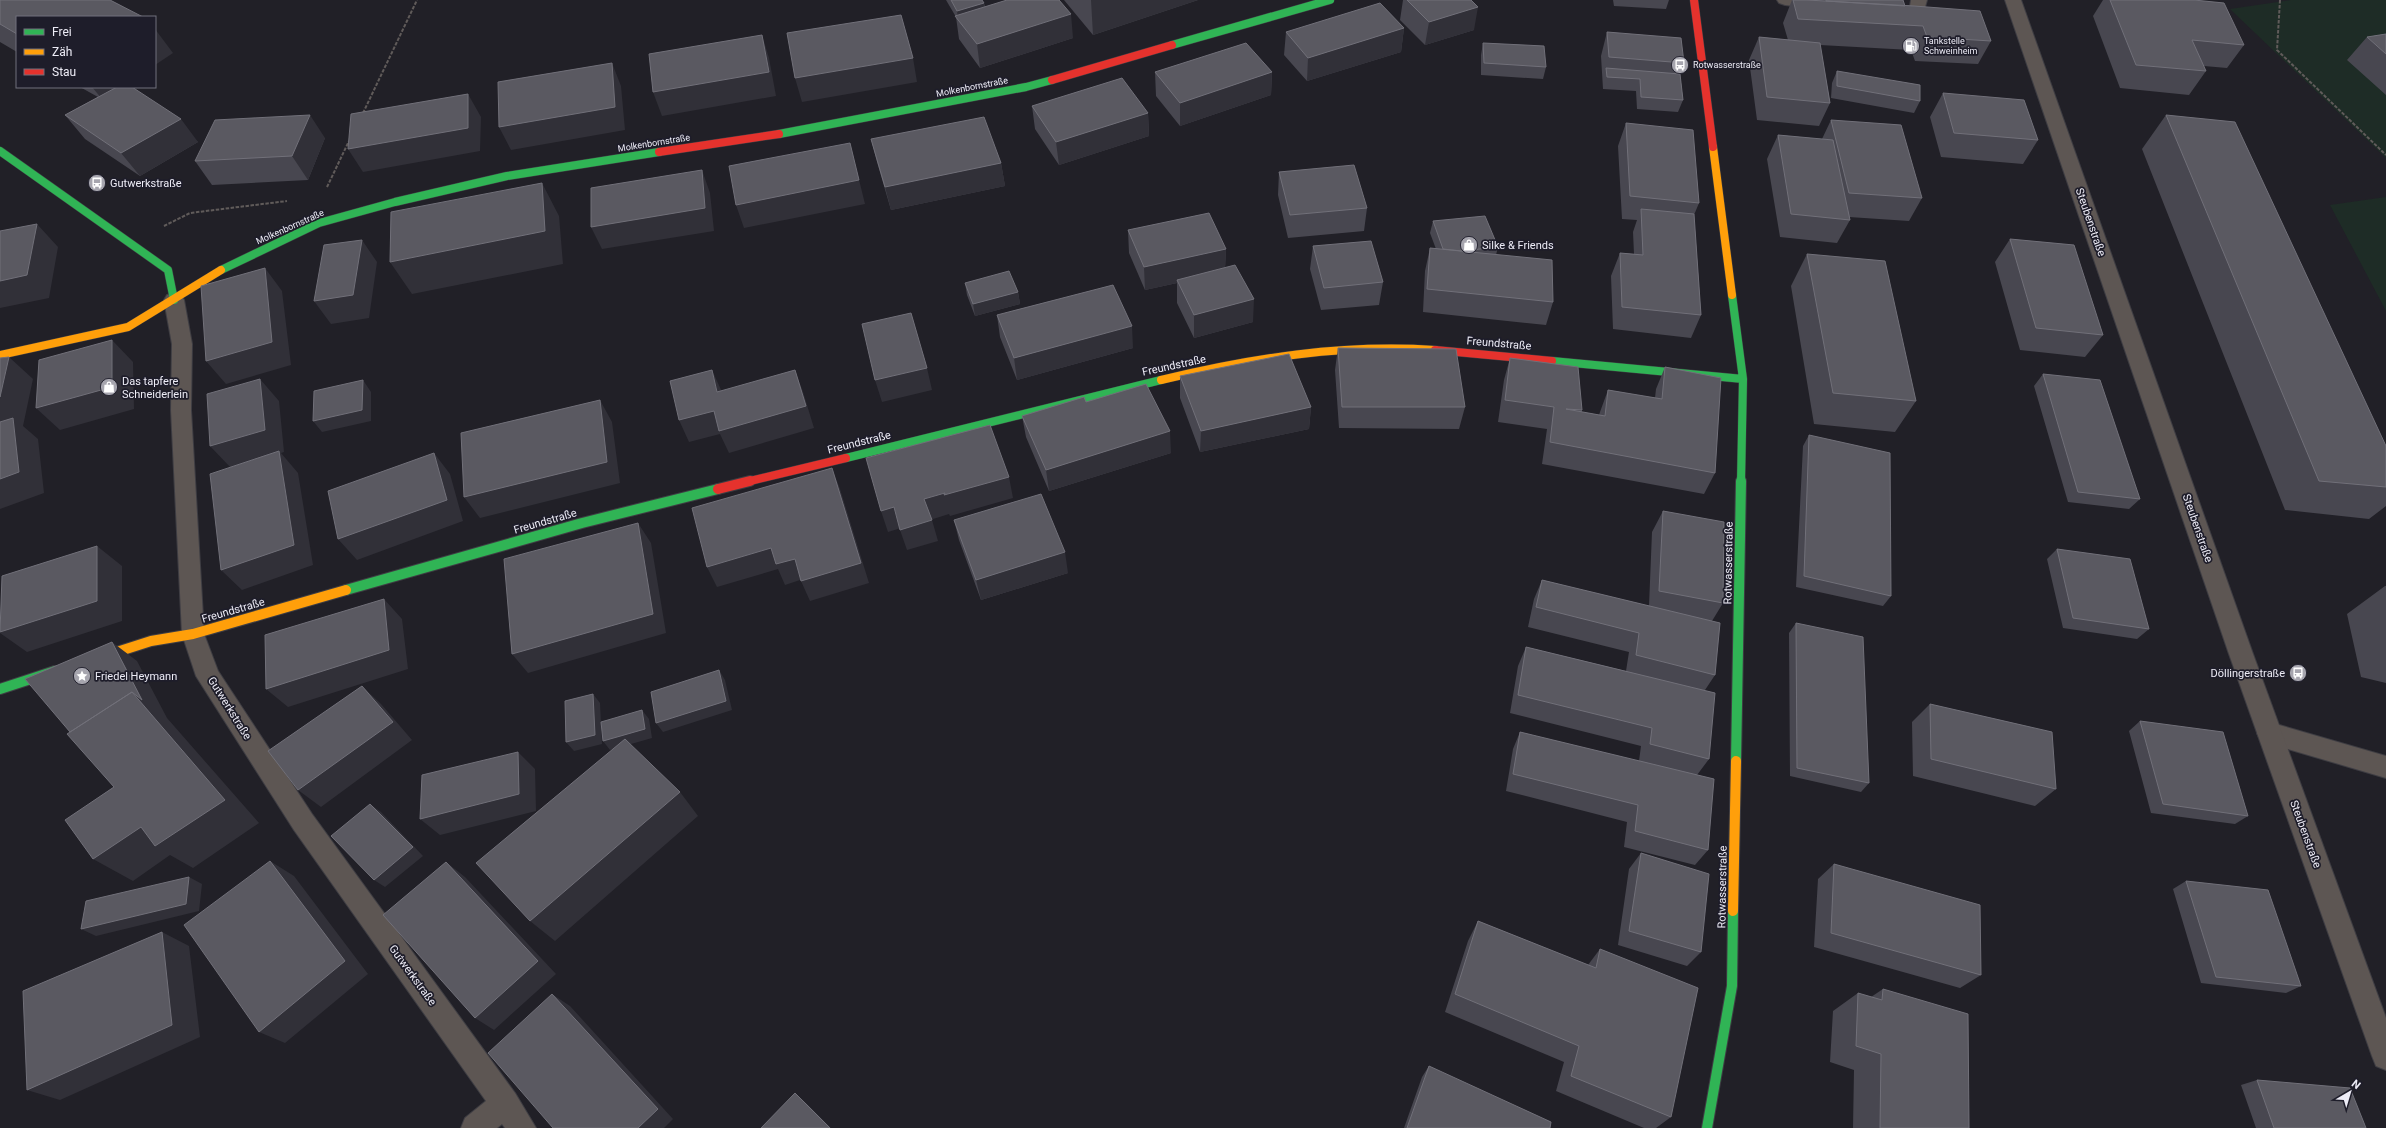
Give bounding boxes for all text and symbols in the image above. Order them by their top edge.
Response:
legend [16,16,156,88]
text: Frei [52,25,72,39]
fuel station icon: Tankstelle Schweinheim [1901,36,1921,56]
place label: Tankstelle Schweinheim [1924,36,1978,56]
text: Zäh [52,45,72,59]
bus stop icon: Rotwasserstraße [1670,55,1690,75]
place label: Rotwasserstraße [1693,60,1761,70]
text: Stau [52,65,76,79]
street label: Molkenbornstraße [935,75,1009,99]
street label: Molkenbornstraße [617,132,691,154]
bus stop icon: Gutwerkstraße [87,173,107,193]
place label: Gutwerkstraße [110,177,182,190]
street label: Steubenstraße [2073,186,2108,258]
street label: Molkenbornstraße [255,207,326,246]
shop icon: Silke & Friends [1459,235,1479,255]
place label: Silke & Friends [1482,239,1554,252]
street label: Freundstraße [1466,334,1532,353]
street label: Freundstraße [1141,352,1207,379]
place label: Das tapfere Schneiderlein [122,375,188,401]
shop icon: Das tapfere Schneiderlein [99,377,119,397]
street label: Freundstraße [826,428,892,457]
street label: Steubenstraße [2180,492,2215,564]
street label: Freundstraße [512,506,578,537]
street label: Rotwasserstraße [1721,521,1736,605]
street label: Freundstraße [200,595,266,626]
bus stop icon: Döllingerstraße [2288,663,2308,683]
place icon: Friedel Heymann [72,666,92,686]
place label: Döllingerstraße [2211,667,2285,680]
place label: Friedel Heymann [95,670,177,683]
street label: Gutwerkstraße [205,674,254,742]
street label: Steubenstraße [2287,798,2324,870]
street label: Rotwasserstraße [1715,845,1730,929]
street label: Gutwerkstraße [386,942,439,1008]
north arrow [2330,1072,2370,1112]
text: N [2349,1077,2363,1092]

